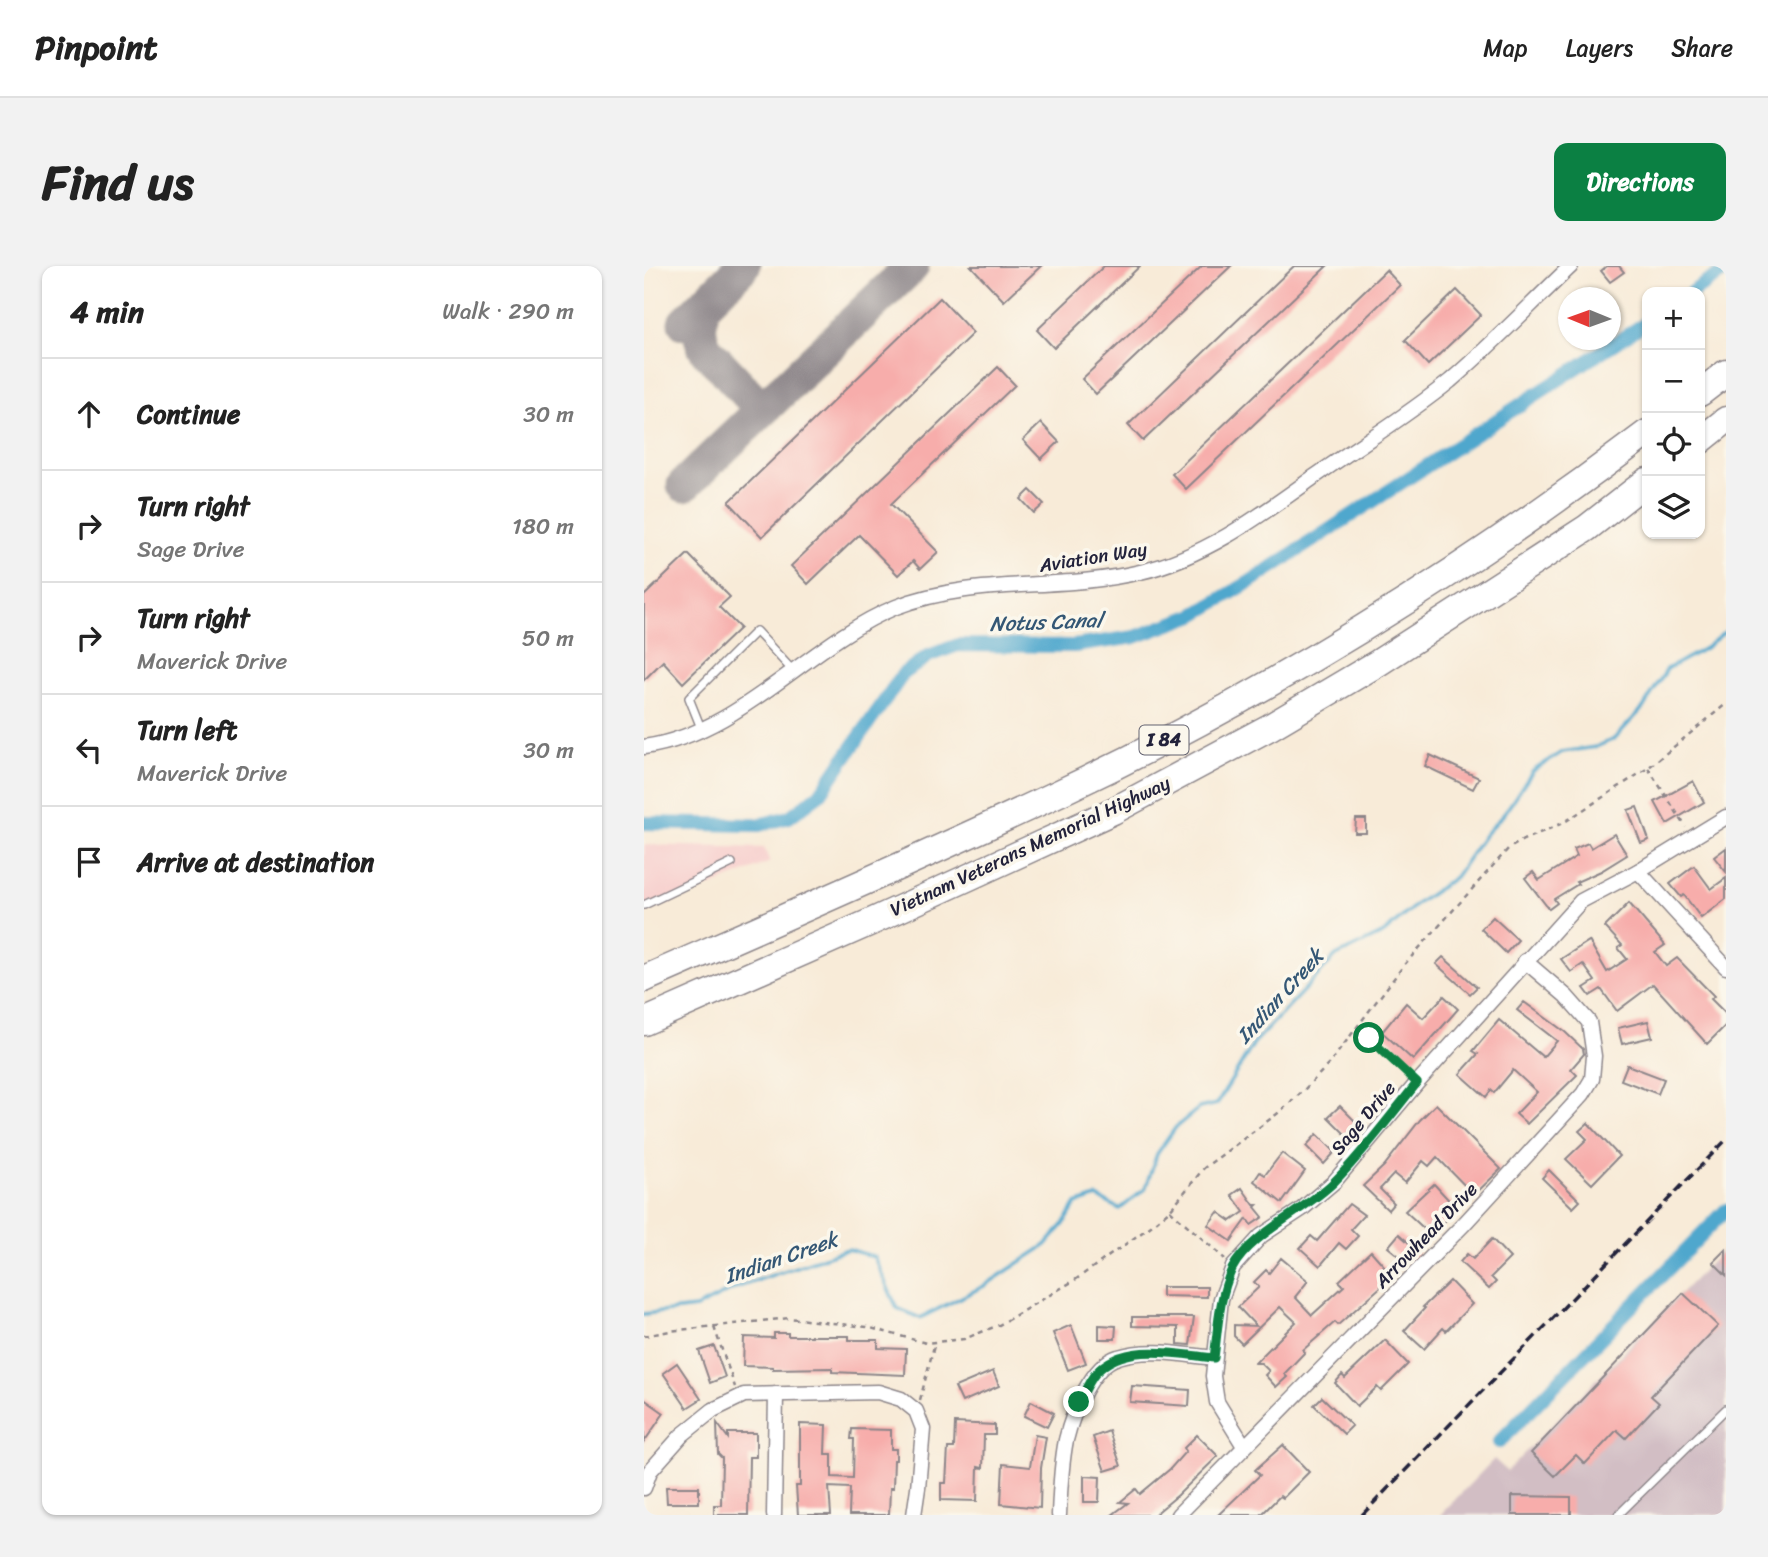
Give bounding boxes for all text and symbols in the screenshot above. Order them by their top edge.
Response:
text: Pinpoint [35,19,158,77]
text: Map [1483,27,1528,69]
text: Layers [1566,27,1633,69]
text: Share [1671,27,1733,69]
text: Find us [42,139,194,226]
button: Directions [1554,143,1726,221]
text: 4 min [70,285,144,339]
north arrow [1558,287,1621,350]
map controls [1642,287,1705,539]
button: + [1642,287,1705,350]
text: Walk · 290 m [442,291,574,332]
button: − [1642,350,1705,413]
text: Continue [137,391,240,437]
text: 30 m [523,394,574,435]
icon: ahead [70,395,108,433]
button: locate [1642,413,1705,476]
button: layers [1642,476,1705,539]
text: Turn right [137,483,250,529]
text: 180 m [512,506,574,547]
icon: right [70,507,108,545]
text: Sage Drive [137,529,244,570]
street label: Aviation Way [1036,532,1149,582]
text: Turn right [137,595,250,641]
water label: Notus Canal [989,601,1108,643]
text: 50 m [522,618,574,659]
icon: right [70,619,108,657]
text: Maverick Drive [137,641,287,682]
text: Turn left [137,707,237,753]
road number: I 84 [1140,726,1188,754]
text: 30 m [523,730,574,771]
icon: left [70,731,108,769]
text: Maverick Drive [137,753,287,794]
street label: Vietnam Veterans Memorial Highway [884,766,1176,926]
text: Arrive at destination [137,839,374,885]
icon: arrive [70,843,108,881]
water label: Indian Creek [1226,937,1335,1053]
route start [1353,1022,1384,1053]
street label: Sage Drive [1322,1073,1404,1163]
street label: Arrowhead Drive [1365,1174,1486,1297]
water label: Indian Creek [718,1220,846,1295]
route end [1063,1386,1094,1417]

